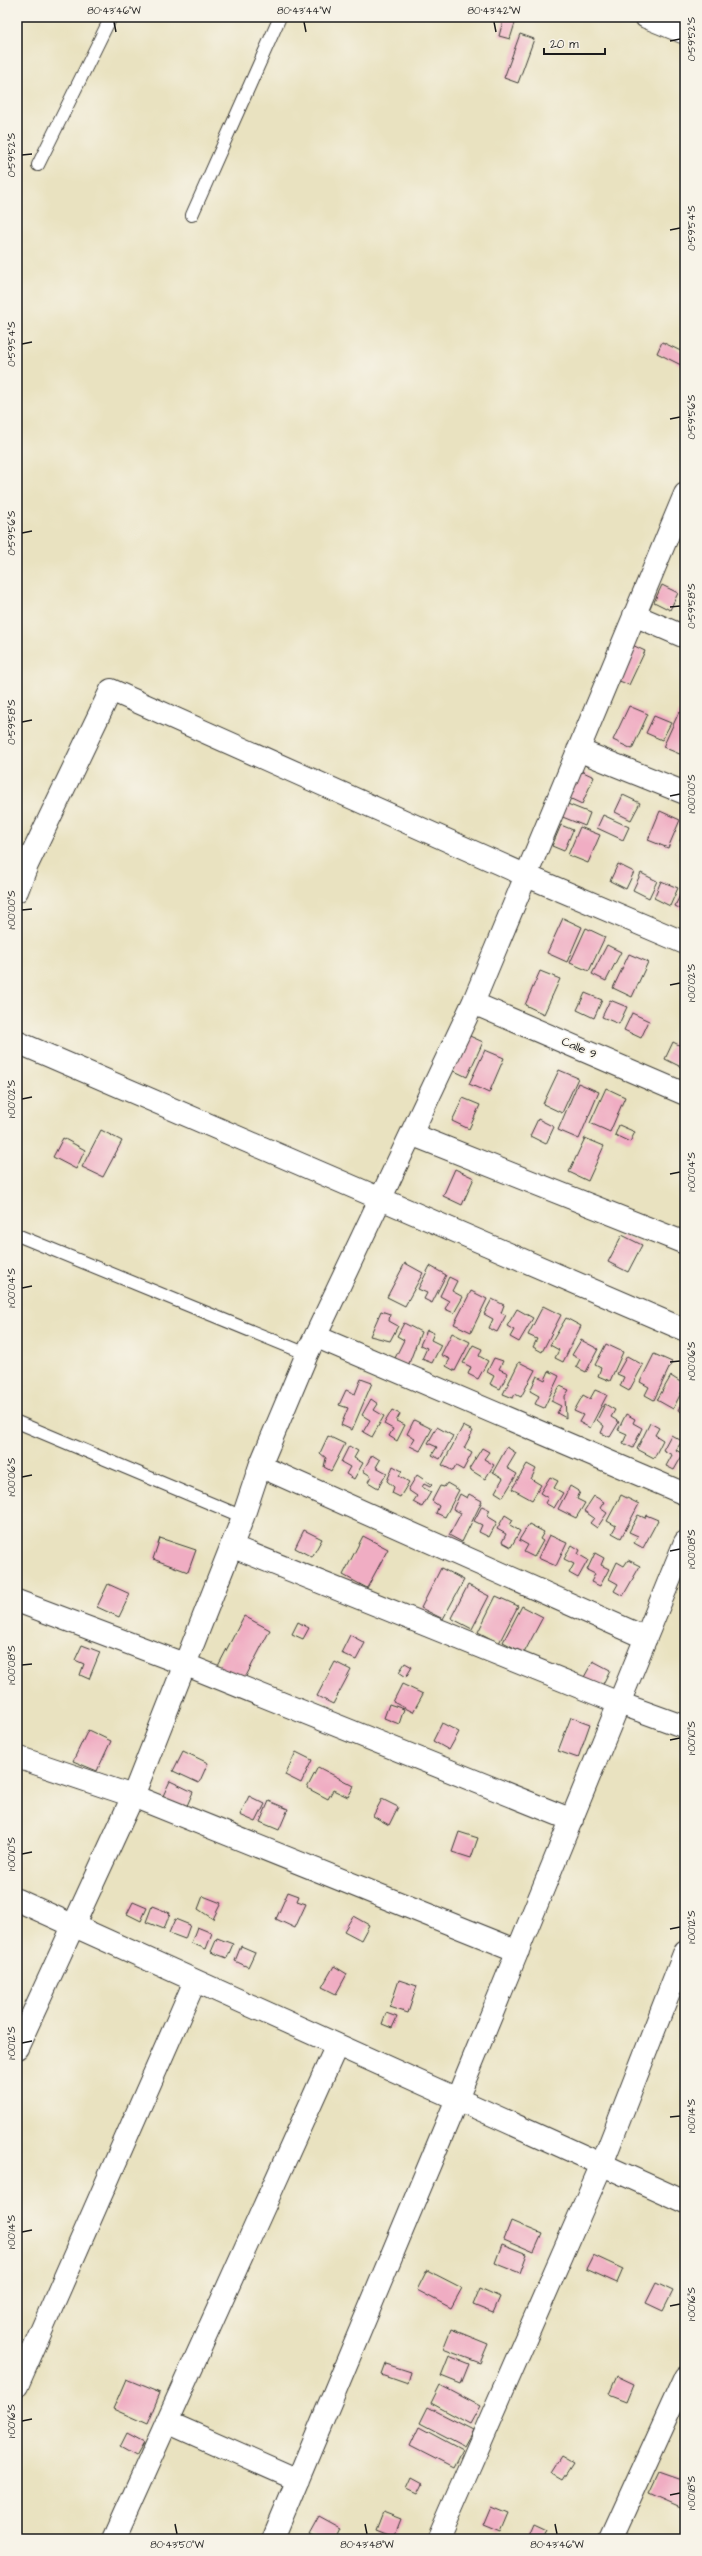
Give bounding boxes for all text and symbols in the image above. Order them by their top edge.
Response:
text: 80°43'46"W [87,4,141,18]
text: 80°43'44"W [277,4,332,18]
text: 80°43'42"W [468,4,521,18]
text: 0°59'52"S [685,16,699,61]
scale bar [544,30,605,56]
text: 20 m [550,36,579,53]
text: 0°59'52"S [5,132,19,177]
text: 0°59'54"S [685,205,699,251]
text: 0°59'54"S [5,321,19,367]
text: 0°59'56"S [685,394,699,440]
text: 0°59'56"S [5,510,19,556]
text: 0°59'58"S [685,583,699,629]
text: 0°59'58"S [5,699,19,745]
text: 1°00'00"S [685,774,699,814]
text: 1°00'00"S [5,890,19,930]
text: 1°00'02"S [685,963,699,1002]
street label: Calle 9 [559,1033,599,1063]
text: 1°00'02"S [5,1079,19,1118]
text: 1°00'04"S [685,1152,699,1192]
text: 1°00'04"S [5,1268,19,1308]
text: 1°00'06"S [685,1341,699,1381]
text: 1°00'06"S [5,1457,19,1497]
text: 1°00'08"S [685,1529,699,1569]
text: 1°00'08"S [5,1645,19,1685]
text: 1°00'10"S [685,1720,699,1755]
text: 1°00'10"S [5,1836,19,1871]
text: 1°00'12"S [685,1910,699,1944]
text: 1°00'12"S [5,2026,19,2060]
text: 1°00'14"S [685,2098,699,2133]
text: 1°00'14"S [5,2214,19,2249]
text: 1°00'16"S [685,2286,699,2321]
text: 1°00'16"S [5,2403,19,2438]
text: 1°00'18"S [685,2475,699,2510]
text: 80°43'50"W [150,2538,204,2552]
text: 80°43'48"W [340,2538,394,2552]
text: 80°43'46"W [530,2538,584,2552]

